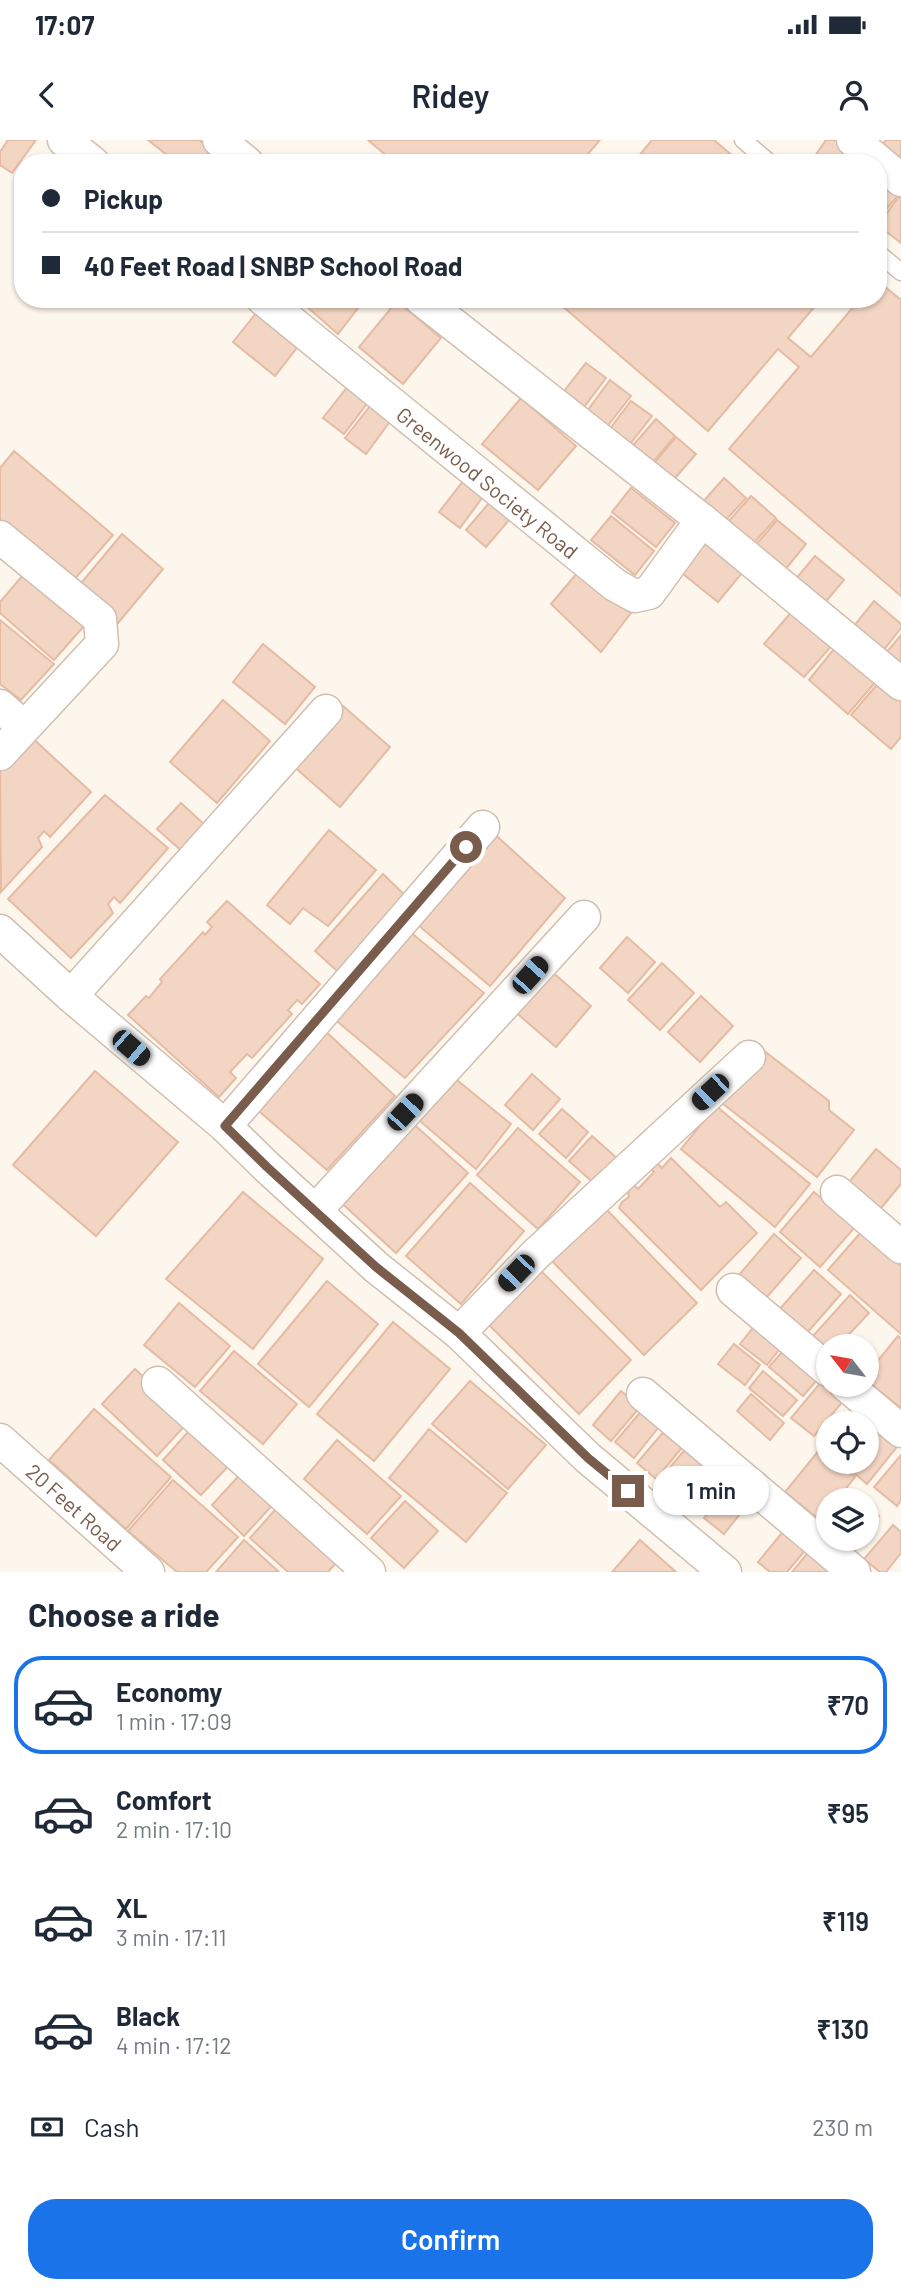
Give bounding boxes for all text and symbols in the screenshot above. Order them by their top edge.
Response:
text: 17:07 [35,9,94,40]
icon: back [28,76,66,114]
text: Ridey [412,76,489,114]
icon: person [835,76,873,114]
text: Pickup [84,183,163,214]
text: 40 Feet Road | SNBP School Road [84,250,463,281]
street label: Greenwood Society Road [392,401,584,563]
route start [450,831,482,863]
car [509,952,552,998]
car [109,1026,154,1070]
car [688,1070,733,1114]
car [383,1089,428,1135]
car [494,1251,539,1295]
north arrow [816,1334,878,1396]
map controls [816,1334,879,1551]
button: locate [816,1411,879,1474]
street label: 20 Feet Road [22,1458,127,1555]
callout: 1 min [652,1466,768,1516]
route end [612,1475,644,1507]
text: 1 min [686,1476,736,1504]
button: layers [816,1488,879,1551]
text: Choose a ride [28,1595,220,1633]
icon: car [32,1674,95,1737]
text: Economy [116,1676,222,1707]
text: ₹70 [827,1689,869,1720]
text: 1 min · 17:09 [116,1707,232,1735]
icon: car [32,1782,95,1845]
text: Comfort [116,1784,212,1815]
text: ₹95 [827,1797,869,1828]
text: 2 min · 17:10 [116,1815,232,1843]
icon: car [32,1890,95,1953]
text: XL [116,1892,147,1923]
text: ₹119 [822,1905,869,1936]
text: 3 min · 17:11 [116,1923,227,1951]
icon: car [32,1998,95,2061]
text: Black [116,2000,180,2031]
text: ₹130 [816,2013,869,2044]
text: 4 min · 17:12 [116,2031,232,2059]
icon: cash [28,2108,66,2146]
text: Cash [84,2111,139,2142]
text: 230 m [812,2113,873,2141]
button: Confirm [28,2199,873,2279]

